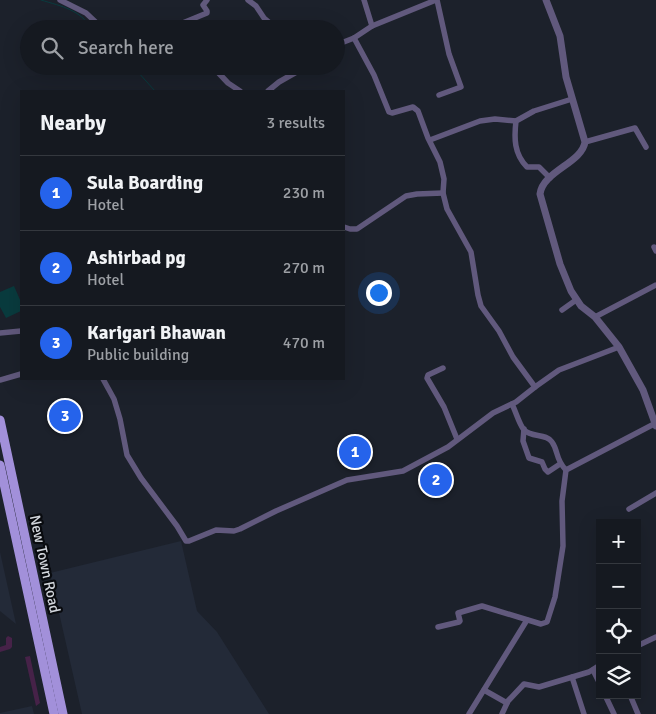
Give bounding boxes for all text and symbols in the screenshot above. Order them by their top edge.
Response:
search box [20,20,345,75]
icon: search [38,34,66,62]
text: Search here [78,36,174,60]
text: Nearby [40,110,106,136]
text: 3 results [266,113,325,133]
text: Sula Boarding [87,171,203,195]
text: 1 [52,183,60,203]
text: 230 m [283,183,325,203]
text: Hotel [87,195,124,215]
text: Ashirbad pg [87,246,186,270]
text: 2 [52,258,60,278]
text: 270 m [283,258,325,278]
text: Hotel [87,270,124,290]
your location [366,280,392,306]
text: Karigari Bhawan [87,321,226,345]
text: 3 [52,333,60,353]
text: 470 m [283,333,325,353]
text: Public building [87,345,189,365]
pin: 3 [49,397,81,435]
pin: 1 [339,433,371,471]
pin: 2 [420,461,452,499]
street label: New Town Road [26,513,64,615]
map controls [596,519,641,699]
button: + [596,519,641,564]
button: − [596,564,641,609]
button: locate [596,609,641,654]
button: layers [596,654,641,699]

